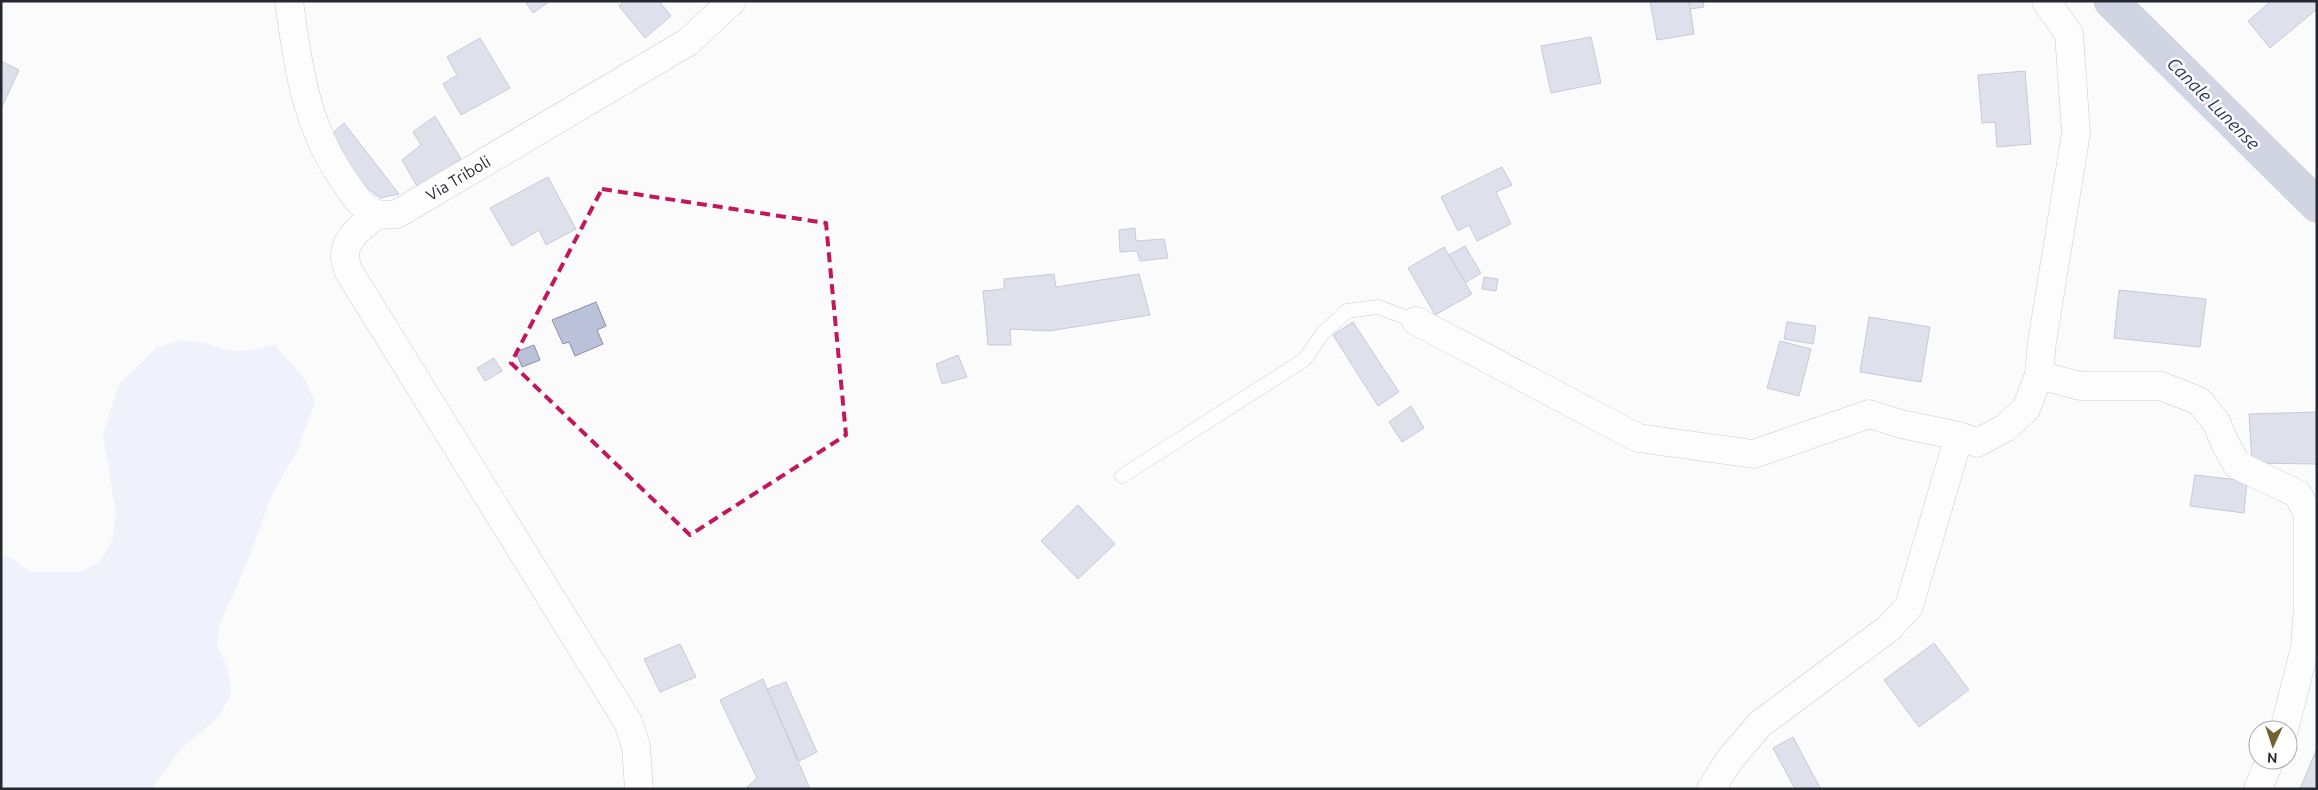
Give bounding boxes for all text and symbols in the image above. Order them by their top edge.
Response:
water label: Canale Lunense [2164,53,2264,153]
street label: Via Triboli [423,152,493,204]
north arrow [2248,720,2298,770]
text: N [2267,750,2278,766]

